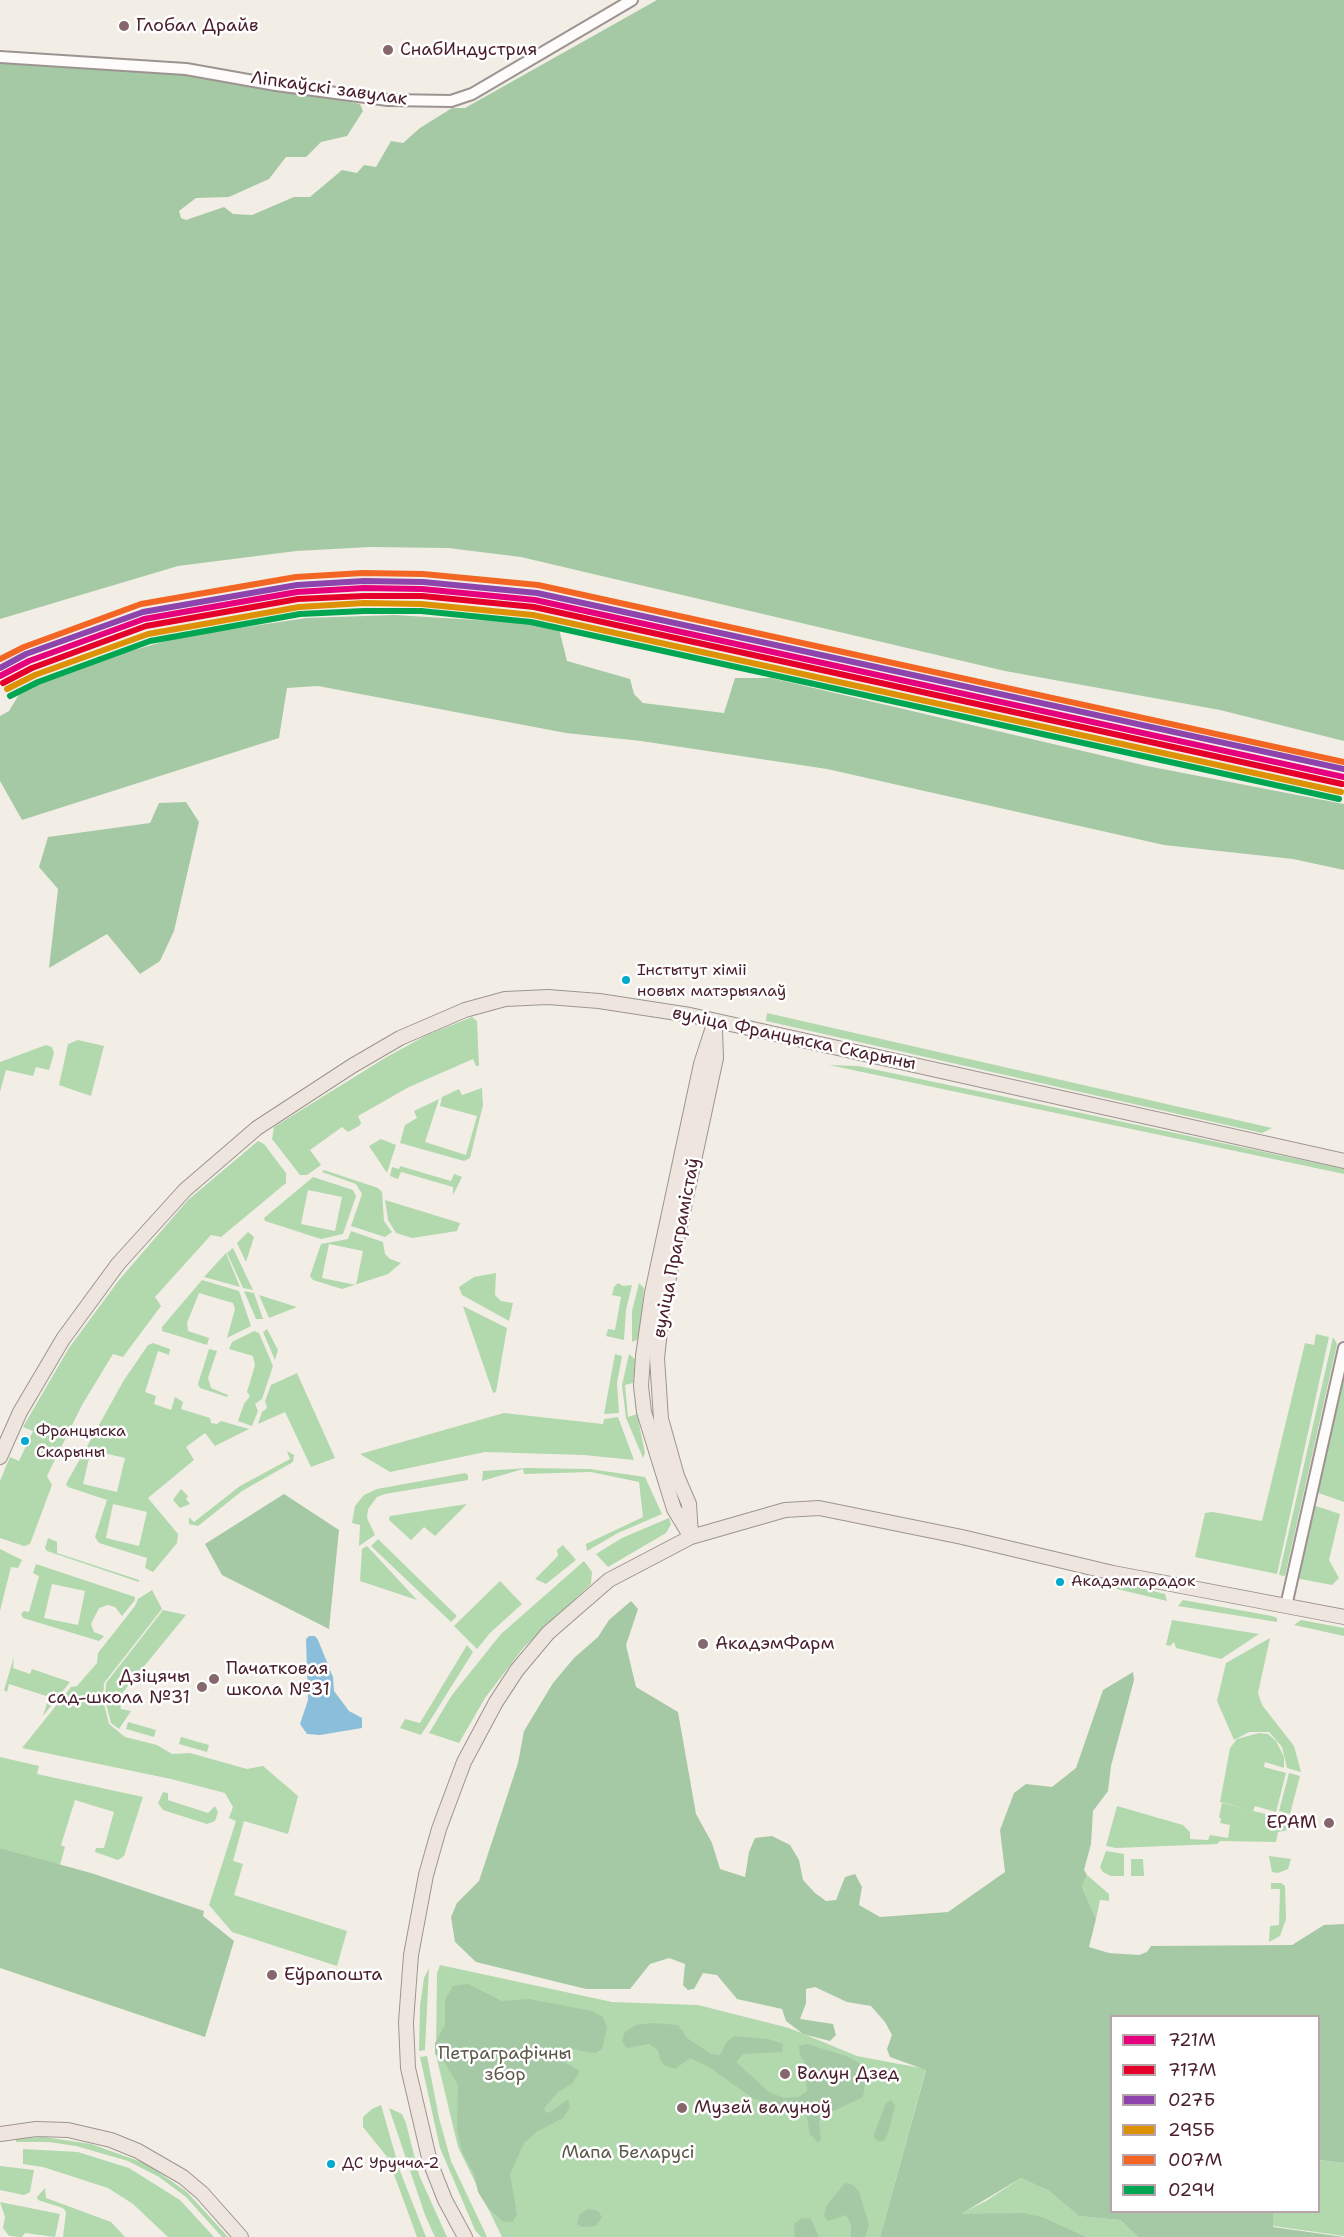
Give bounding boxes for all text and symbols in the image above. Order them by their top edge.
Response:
place label: Глобал Драйв [136,15,258,37]
marker: Глобал Драйв [117,19,131,33]
place label: СнабИндустрия [400,39,537,61]
marker: СнабИндустрия [381,43,395,57]
street label: Ліпкаўскі завулак [249,67,409,111]
place label: Інстытут хіміі новых матэрыялаў [637,961,786,999]
marker: Інстытут хіміі новых матэрыялаў [620,974,632,986]
street label: вуліца Францыска Скарыны [670,1003,918,1075]
street label: вуліца Праграмістаў [649,1156,705,1340]
place label: Францыска Скарыны [36,1422,126,1460]
marker: Францыска Скарыны [19,1435,31,1447]
place label: Акадэмгарадок [1071,1572,1196,1592]
marker: Акадэмгарадок [1054,1576,1066,1588]
place label: АкадэмФарм [715,1633,835,1655]
marker: АкадэмФарм [696,1637,710,1651]
place label: Пачатковая школа №31 [226,1658,330,1700]
place label: Дзіцячы сад-школа №31 [47,1666,190,1708]
marker: Пачатковая школа №31 [207,1672,221,1686]
marker: Дзіцячы сад-школа №31 [195,1680,209,1694]
place label: EPAM [1266,1812,1317,1834]
marker: EPAM [1322,1816,1336,1830]
place label: Еўрапошта [284,1964,382,1986]
marker: Еўрапошта [265,1968,279,1982]
legend [1110,2015,1320,2213]
text: 721М [1168,2028,1216,2052]
park label: Петраграфічны збор [438,2043,572,2086]
text: 717М [1168,2058,1217,2082]
place label: Валун Дзед [797,2063,899,2085]
marker: Валун Дзед [778,2067,792,2081]
text: 027Б [1168,2088,1215,2112]
place label: Музей валуноў [694,2097,831,2119]
marker: Музей валуноў [675,2101,689,2115]
text: 295Б [1168,2118,1215,2142]
park label: Мапа Беларусі [561,2142,695,2164]
text: 007М [1168,2148,1222,2172]
place label: ДС Уручча-2 [342,2154,439,2174]
marker: ДС Уручча-2 [325,2158,337,2170]
text: 029Ч [1168,2178,1215,2202]

